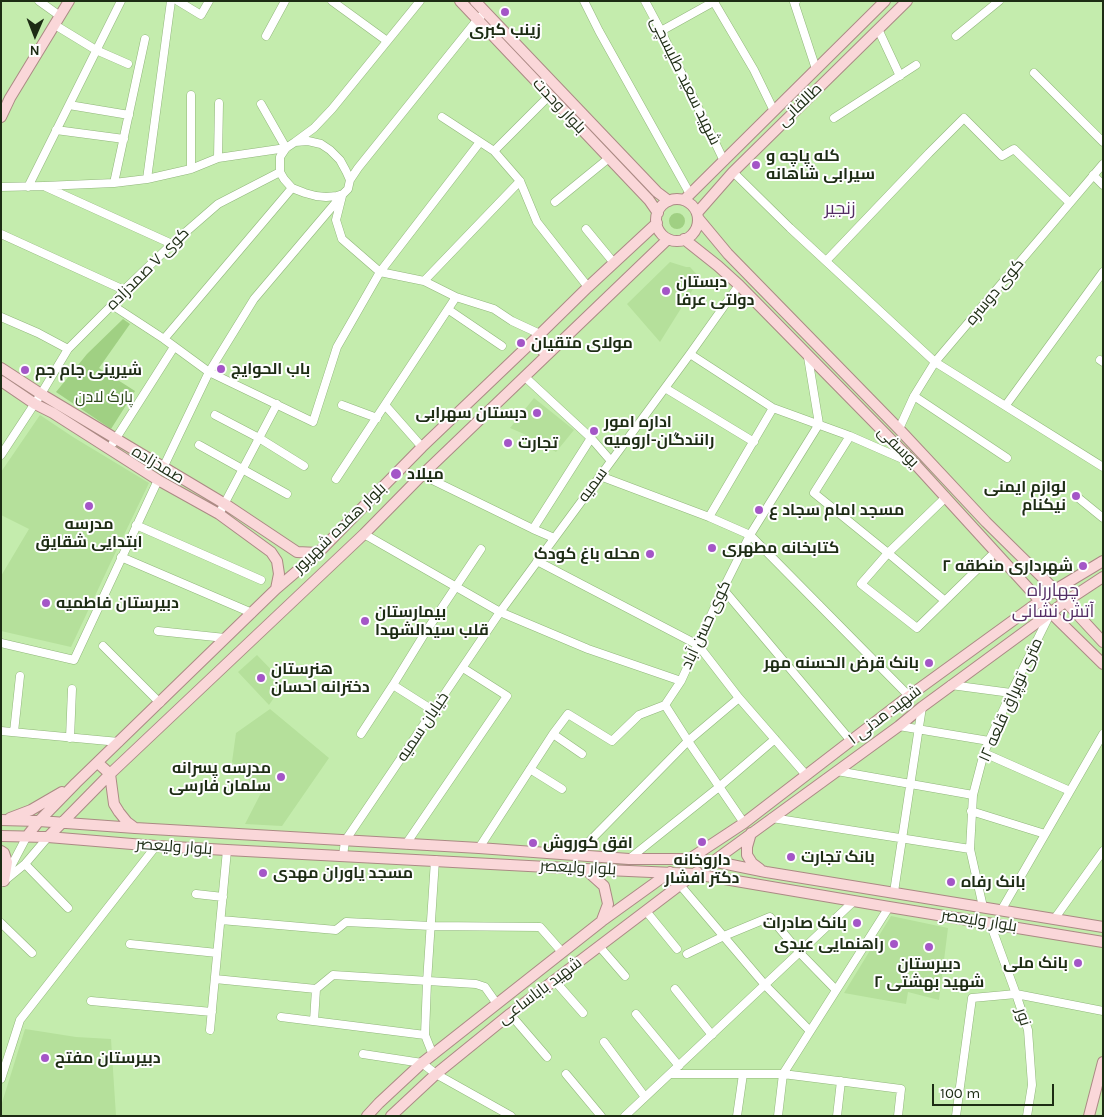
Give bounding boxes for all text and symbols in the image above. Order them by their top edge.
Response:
marker: زینب کبری [499,6,511,18]
north arrow [10,10,60,60]
street label: شهید سعید طلیسچی [646,14,724,148]
place label: زینب کبری [469,20,541,40]
text: N [30,42,40,59]
street label: بلوار وحدت [528,74,590,138]
street label: طالقانی [774,79,826,131]
place label: کله پاچه و سیرابی شاهانه [766,146,875,184]
marker: کله پاچه و سیرابی شاهانه [750,159,762,171]
district label: زنجیر [824,198,856,220]
street label: کوی ۷ صمدزاده [103,224,193,314]
street label: کوی دوسره [962,255,1028,329]
place label: دبستان دولتی عرفا [676,272,754,310]
marker: دبستان دولتی عرفا [660,285,672,297]
place label: مولای متقیان [531,333,633,353]
marker: مولای متقیان [515,337,527,349]
place label: باب الحوایج [231,359,310,379]
place label: شیرینی جام جم [35,360,142,380]
marker: باب الحوایج [215,363,227,375]
marker: شیرینی جام جم [19,364,31,376]
park label: پارک لادن [75,387,133,407]
place label: دبستان سهرابی [415,403,527,423]
marker: دبستان سهرابی [531,407,543,419]
place label: اداره امور رانندگان-ارومیه [604,412,714,450]
street label: یوسفی [873,422,923,472]
marker: اداره امور رانندگان-ارومیه [588,425,600,437]
place label: تجارت [518,433,558,453]
marker: تجارت [502,437,514,449]
street label: صمدزاده [128,442,188,488]
place label: میلاد [407,464,444,484]
street label: سمیه [574,464,612,506]
marker: میلاد [389,467,403,481]
place label: لوازم ایمنی نیکنام [984,477,1066,515]
street label: بلوار هفده شهریور [290,479,390,577]
marker: لوازم ایمنی نیکنام [1070,490,1082,502]
marker: مدرسه ابتدایی شقایق [83,500,95,512]
place label: مسجد امام سجاد ع [769,500,904,520]
marker: مسجد امام سجاد ع [753,504,765,516]
place label: مدرسه ابتدایی شقایق [36,514,142,552]
place label: کتابخانه مطهری [722,538,839,558]
marker: کتابخانه مطهری [706,542,718,554]
place label: محله باغ کودک [534,544,640,564]
marker: محله باغ کودک [644,548,656,560]
place label: شهرداری منطقه ۲ [942,556,1073,576]
marker: شهرداری منطقه ۲ [1077,560,1089,572]
street label: کوی حسن آباد [677,578,735,672]
district label: چهارراه آتش نشانی [1012,580,1094,622]
place label: دبیرستان فاطمیه [56,593,179,613]
marker: دبیرستان فاطمیه [40,597,52,609]
place label: بیمارستان قلب سیدالشهدا [375,602,489,640]
marker: بیمارستان قلب سیدالشهدا [359,615,371,627]
street label: ۱۲ متری توپراق قلعه [975,635,1047,765]
place label: بانک قرض الحسنه مهر [764,653,919,673]
marker: بانک قرض الحسنه مهر [923,657,935,669]
place label: هنرستان دخترانه احسان [271,659,370,697]
marker: هنرستان دخترانه احسان [255,672,267,684]
street label: شهید مدنی ۱ [845,681,925,749]
street label: خیابان سمیه [393,689,453,765]
place label: مدرسه پسرانه سلمان فارسی [169,758,271,796]
marker: مدرسه پسرانه سلمان فارسی [275,771,287,783]
place label: افق کوروش [543,833,633,853]
street label: بلوار ولیعصر [135,835,213,859]
marker: داروخانه دکتر افشار [696,836,708,848]
marker: افق کوروش [527,837,539,849]
place label: بانک تجارت [801,847,875,867]
place label: داروخانه دکتر افشار [665,850,739,888]
marker: بانک تجارت [785,851,797,863]
street label: بلوار ولیعصر [539,856,617,880]
place label: مسجد یاوران مهدی [273,863,413,883]
marker: مسجد یاوران مهدی [257,867,269,879]
place label: بانک رفاه [961,872,1026,892]
marker: بانک رفاه [945,876,957,888]
street label: بلوار ولیعصر [940,906,1018,936]
place label: بانک صادرات [763,913,847,933]
marker: بانک صادرات [851,917,863,929]
place label: راهنمایی عیدی [774,934,884,954]
marker: راهنمایی عیدی [888,938,900,950]
marker: دبیرستان شهید بهشتی ۲ [923,941,935,953]
street label: شهید باباساعی [494,953,586,1029]
place label: بانک ملی [1003,953,1068,973]
place label: دبیرستان شهید بهشتی ۲ [874,954,984,992]
marker: بانک ملی [1072,957,1084,969]
street label: نور [1011,1006,1035,1028]
place label: دبیرستان مفتح [55,1048,161,1068]
marker: دبیرستان مفتح [39,1052,51,1064]
scale bar [934,1074,1056,1106]
text: 100 m [940,1084,980,1102]

